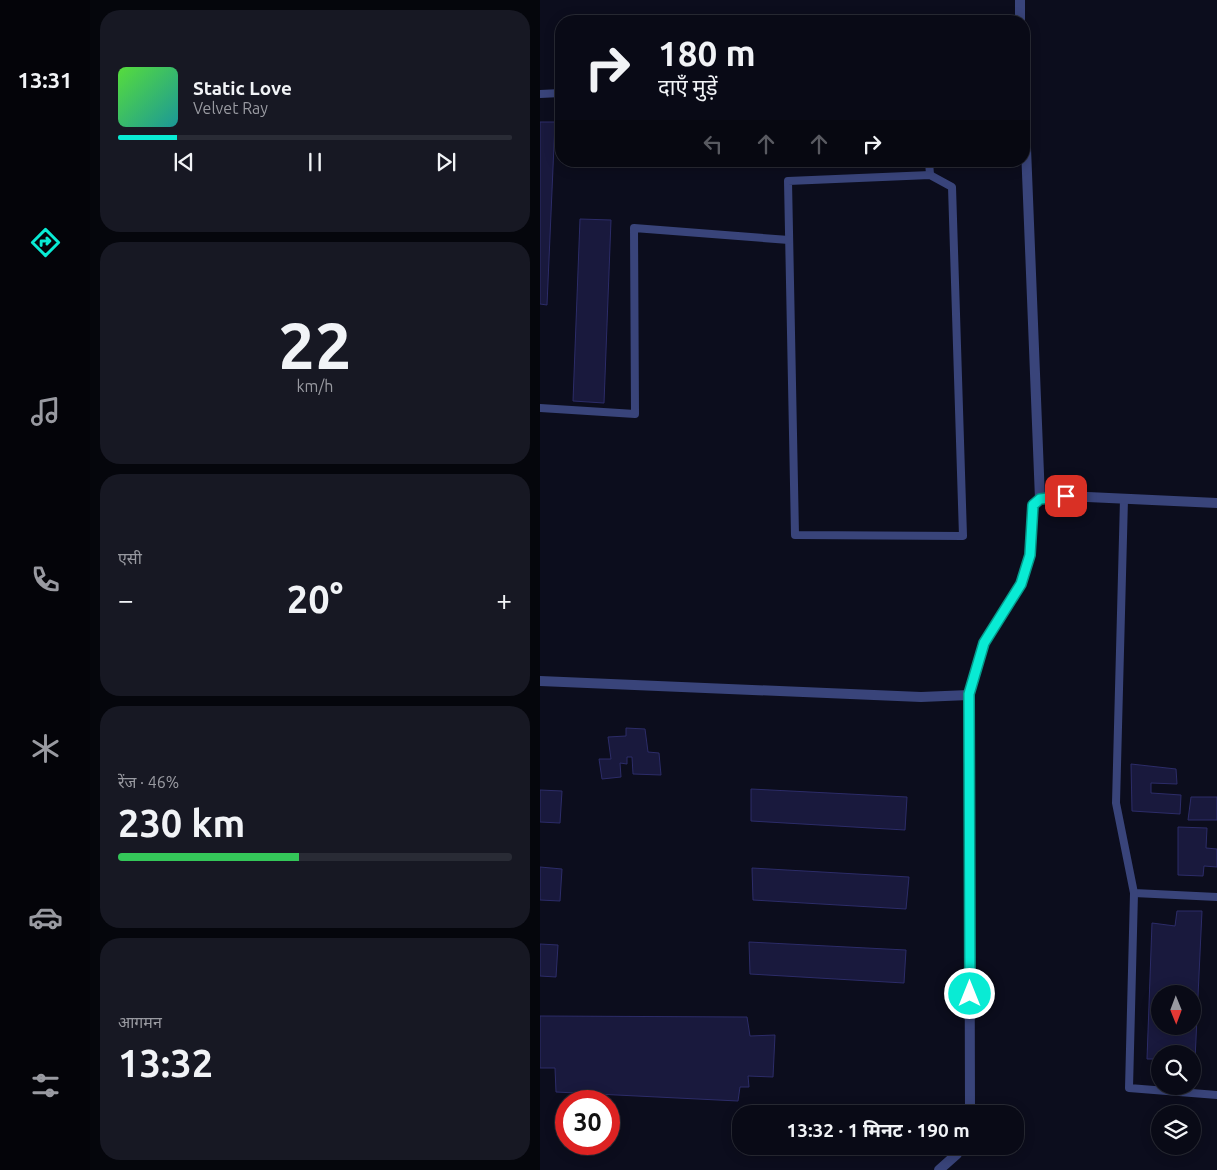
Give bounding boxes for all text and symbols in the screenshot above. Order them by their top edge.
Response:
text: 180 m [658,33,756,73]
icon: right [575,35,640,100]
text: 13:31 [17,67,73,92]
text: दाएँ मुड़ें [658,74,718,99]
text: Static Love [193,77,292,99]
text: Velvet Ray [193,99,268,117]
icon: left [699,130,727,158]
icon: ahead [752,130,780,158]
icon: ahead [805,130,833,158]
icon: right [858,130,886,158]
icon: previous [170,148,198,176]
icon: pause [301,148,329,176]
icon: next [432,148,460,176]
icon: directions [28,225,63,260]
text: 22 [278,308,352,381]
text: km/h [297,377,333,395]
icon: music [28,394,63,429]
pin [1045,475,1087,517]
icon: arrive [1052,482,1080,510]
text: एसी [118,549,142,567]
icon: phone [28,562,63,597]
text: 20° [287,578,343,620]
text: − [118,584,134,615]
text: + [496,584,512,615]
icon: climate [28,731,63,766]
text: रेंज · 46% [118,773,179,791]
text: 230 km [118,802,245,844]
icon: car [28,900,63,935]
position arrow [943,967,995,1019]
north arrow [1151,985,1201,1035]
map controls [1151,985,1201,1155]
text: आगमन [118,1013,162,1031]
text: 13:32 [118,1042,213,1084]
button: search [1151,1045,1201,1095]
icon: filters [28,1068,63,1103]
speed limit sign: 30 [555,1090,620,1155]
button: layers [1151,1105,1201,1155]
text: 13:32 · 1 मिनट · 190 m [786,1119,970,1141]

